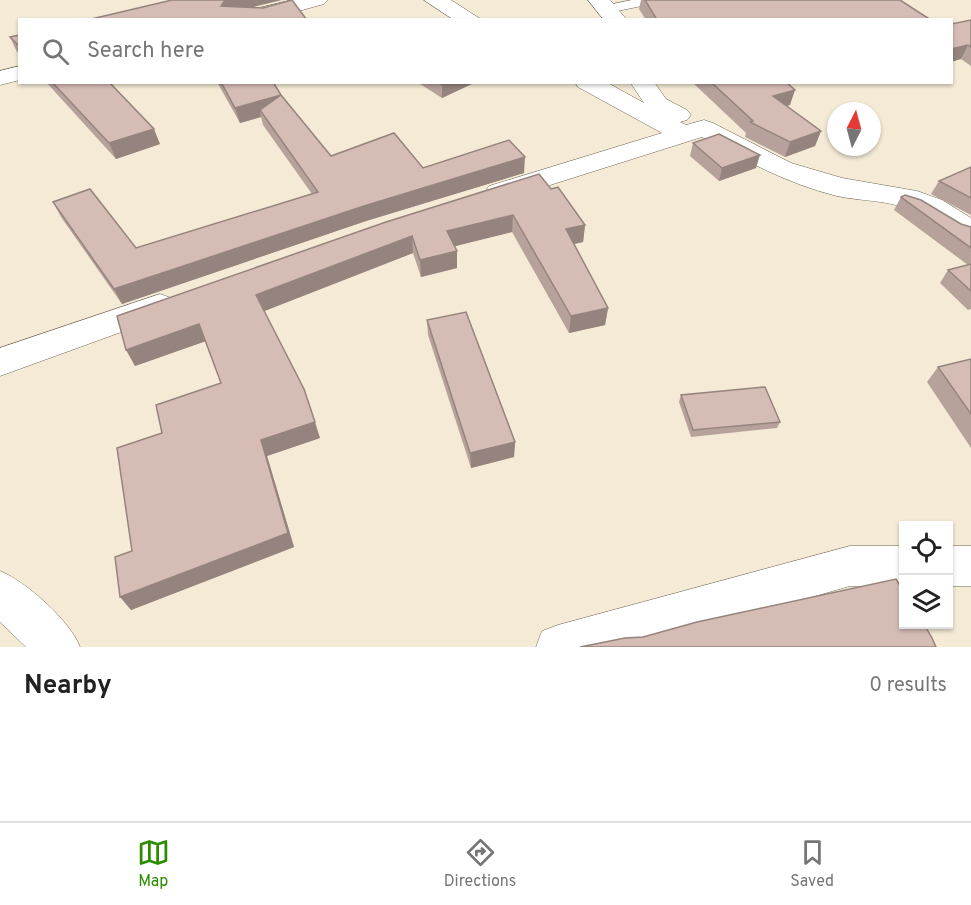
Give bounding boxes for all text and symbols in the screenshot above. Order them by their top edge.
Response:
search box [18,18,953,84]
icon: search [39,35,72,68]
text: Search here [87,38,205,65]
north arrow [827,102,881,156]
map controls [899,521,953,629]
button: locate [899,521,953,575]
button: layers [899,575,953,629]
text: Nearby [24,670,112,703]
text: 0 results [869,673,947,699]
tab: Map [137,836,170,892]
tab: Directions [444,836,516,892]
tab: Saved [790,836,834,892]

